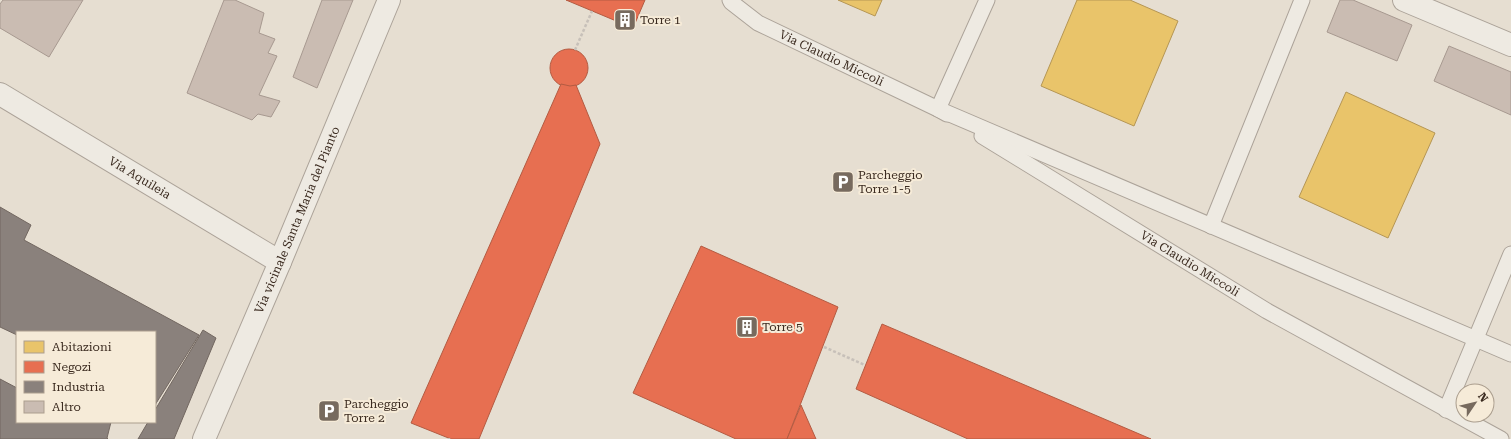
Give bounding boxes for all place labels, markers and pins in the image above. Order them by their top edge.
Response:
building icon: Torre 1 [612,7,638,33]
place label: Torre 1 [640,13,681,27]
place label: Parcheggio Torre 1-5 [858,168,923,196]
parking icon: Parcheggio Torre 1-5 [830,169,856,195]
building icon: Torre 5 [734,314,760,340]
place label: Torre 5 [762,320,803,334]
place label: Parcheggio Torre 2 [344,397,409,425]
parking icon: Parcheggio Torre 2 [316,398,342,424]

